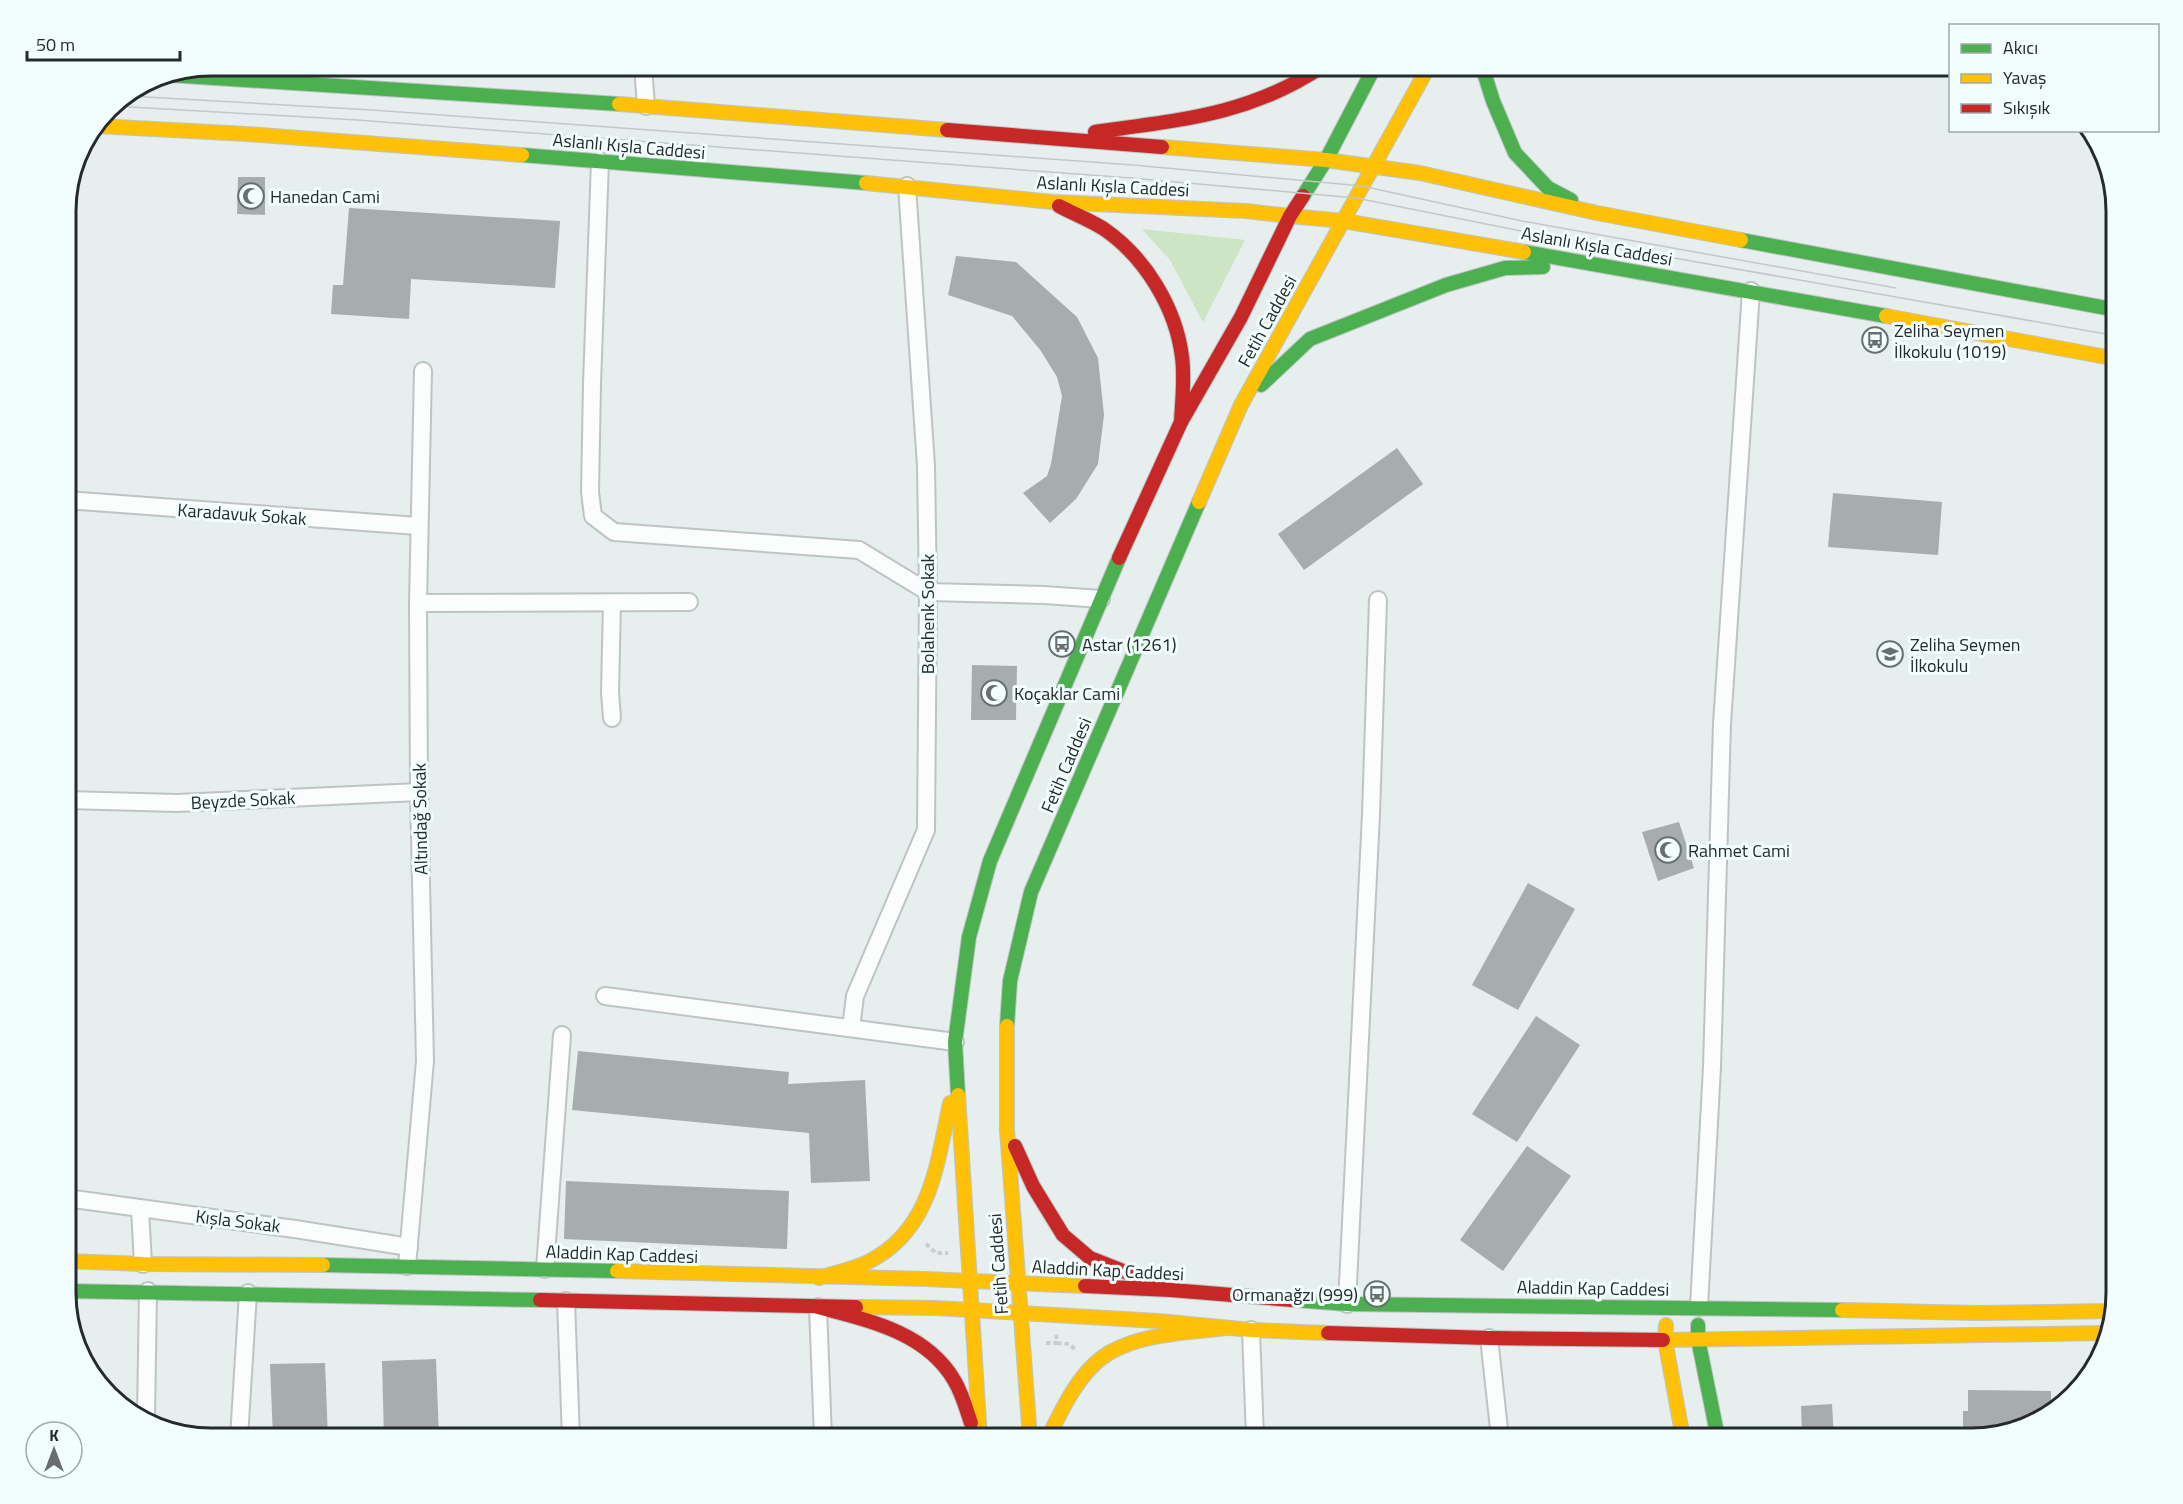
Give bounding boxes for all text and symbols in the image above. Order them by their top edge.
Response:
scale bar [27,24,180,62]
legend [1949,24,2159,132]
text: 50 m [36,31,75,58]
text: Akıcı [2003,34,2038,61]
text: Yavaş [2003,64,2046,91]
text: Sıkışık [2003,94,2051,121]
street label: Aslanlı Kışla Caddesi [552,126,706,166]
street label: Aslanlı Kışla Caddesi [1036,169,1190,203]
mosque icon: Hanedan Cami [236,181,266,211]
place label: Hanedan Cami [270,183,380,210]
street label: Aslanlı Kışla Caddesi [1519,219,1675,273]
street label: Fetih Caddesi [1231,270,1303,372]
place label: Zeliha Seymen İlkokulu (1019) [1894,317,2006,365]
bus stop icon: Zeliha Seymen İlkokulu (1019) [1860,325,1890,355]
street label: Karadavuk Sokak [177,496,308,532]
street label: Bolahenk Sokak [914,554,941,674]
bus stop icon: Astar (1261) [1047,629,1077,659]
place label: Astar (1261) [1082,631,1176,658]
place label: Zeliha Seymen İlkokulu [1910,631,2020,679]
school or university icon: Zeliha Seymen İlkokulu [1875,639,1905,669]
mosque icon: Koçaklar Cami [979,678,1009,708]
place label: Koçaklar Cami [1014,680,1120,707]
street label: Fetih Caddesi [1034,713,1098,817]
street label: Altındağ Sokak [406,762,434,875]
street label: Beyzde Sokak [190,784,296,816]
mosque icon: Rahmet Cami [1653,835,1683,865]
place label: Rahmet Cami [1688,837,1790,864]
street label: Kışla Sokak [194,1202,282,1240]
street label: Fetih Caddesi [981,1213,1015,1315]
street label: Aladdin Kap Caddesi [545,1238,699,1270]
street label: Aladdin Kap Caddesi [1031,1253,1185,1287]
street label: Aladdin Kap Caddesi [1517,1273,1669,1303]
bus stop icon: Ormanağzı (999) [1362,1279,1392,1309]
place label: Ormanağzı (999) [1232,1281,1358,1308]
north arrow [24,1420,84,1480]
text: K [49,1423,59,1447]

